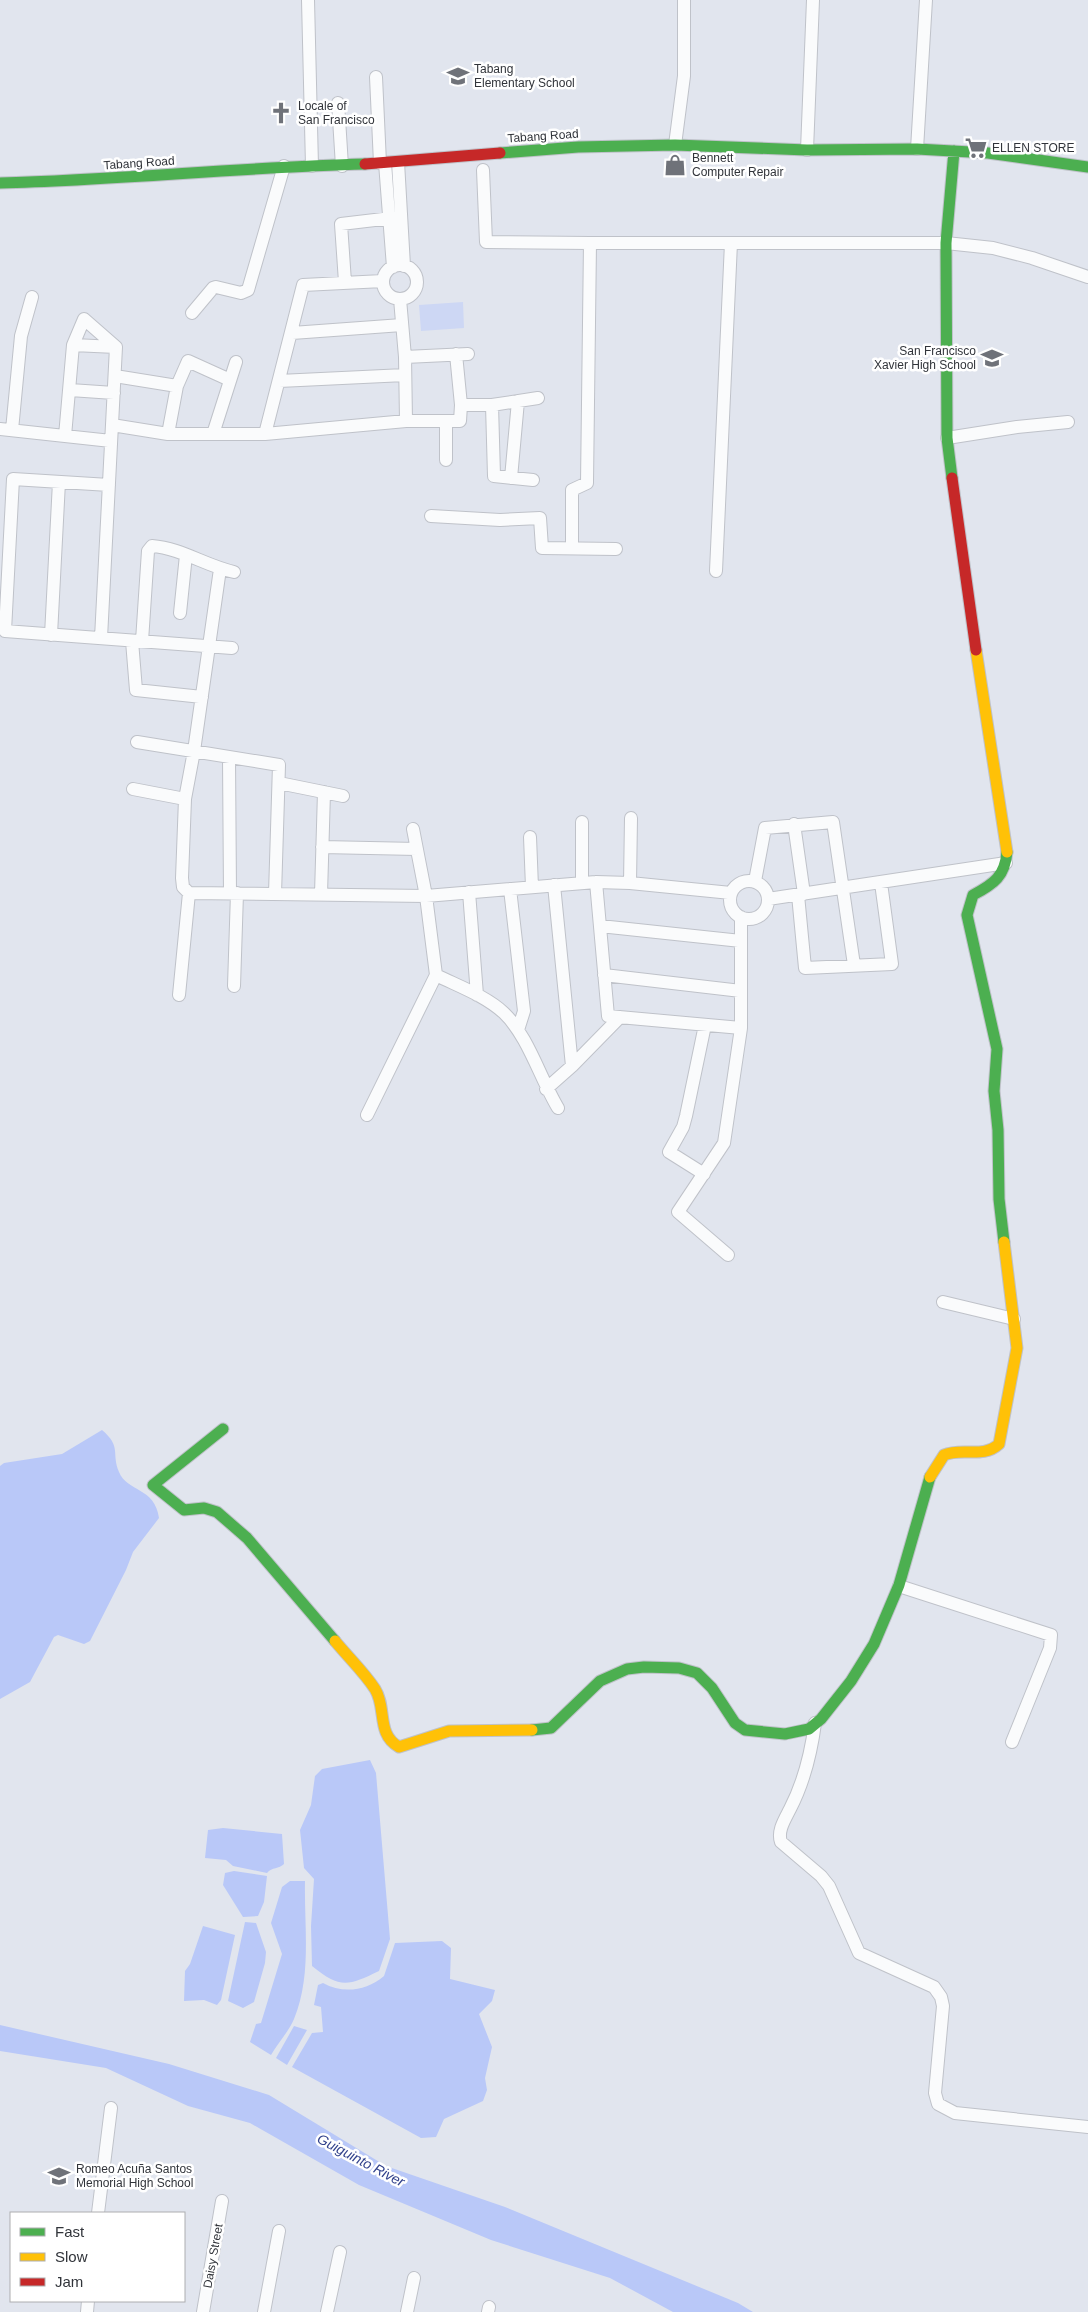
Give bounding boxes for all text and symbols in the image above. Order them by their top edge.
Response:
place label: Tabang Elementary School [474,62,575,90]
school or university icon: Tabang Elementary School [445,63,471,89]
place label: Locale of San Francisco [298,99,375,127]
church icon: Locale of San Francisco [268,100,294,126]
street label: Tabang Road [507,127,579,145]
supermarket icon: ELLEN STORE [963,135,989,161]
place label: ELLEN STORE [992,141,1074,155]
place label: Bennett Computer Repair [692,151,783,179]
shop icon: Bennett Computer Repair [662,152,688,178]
street label: Tabang Road [103,154,175,172]
place label: San Francisco Xavier High School [874,344,976,372]
school or university icon: San Francisco Xavier High School [979,345,1005,371]
water label: Guiguinto River [315,2130,409,2190]
place label: Romeo Acuña Santos Memorial High School [76,2162,193,2190]
school or university icon: Romeo Acuña Santos Memorial High School [46,2163,72,2189]
legend [10,2212,185,2302]
street label: Daisy Street [200,2222,226,2289]
text: Fast [55,2223,85,2240]
text: Slow [55,2248,88,2265]
text: Jam [55,2273,83,2290]

